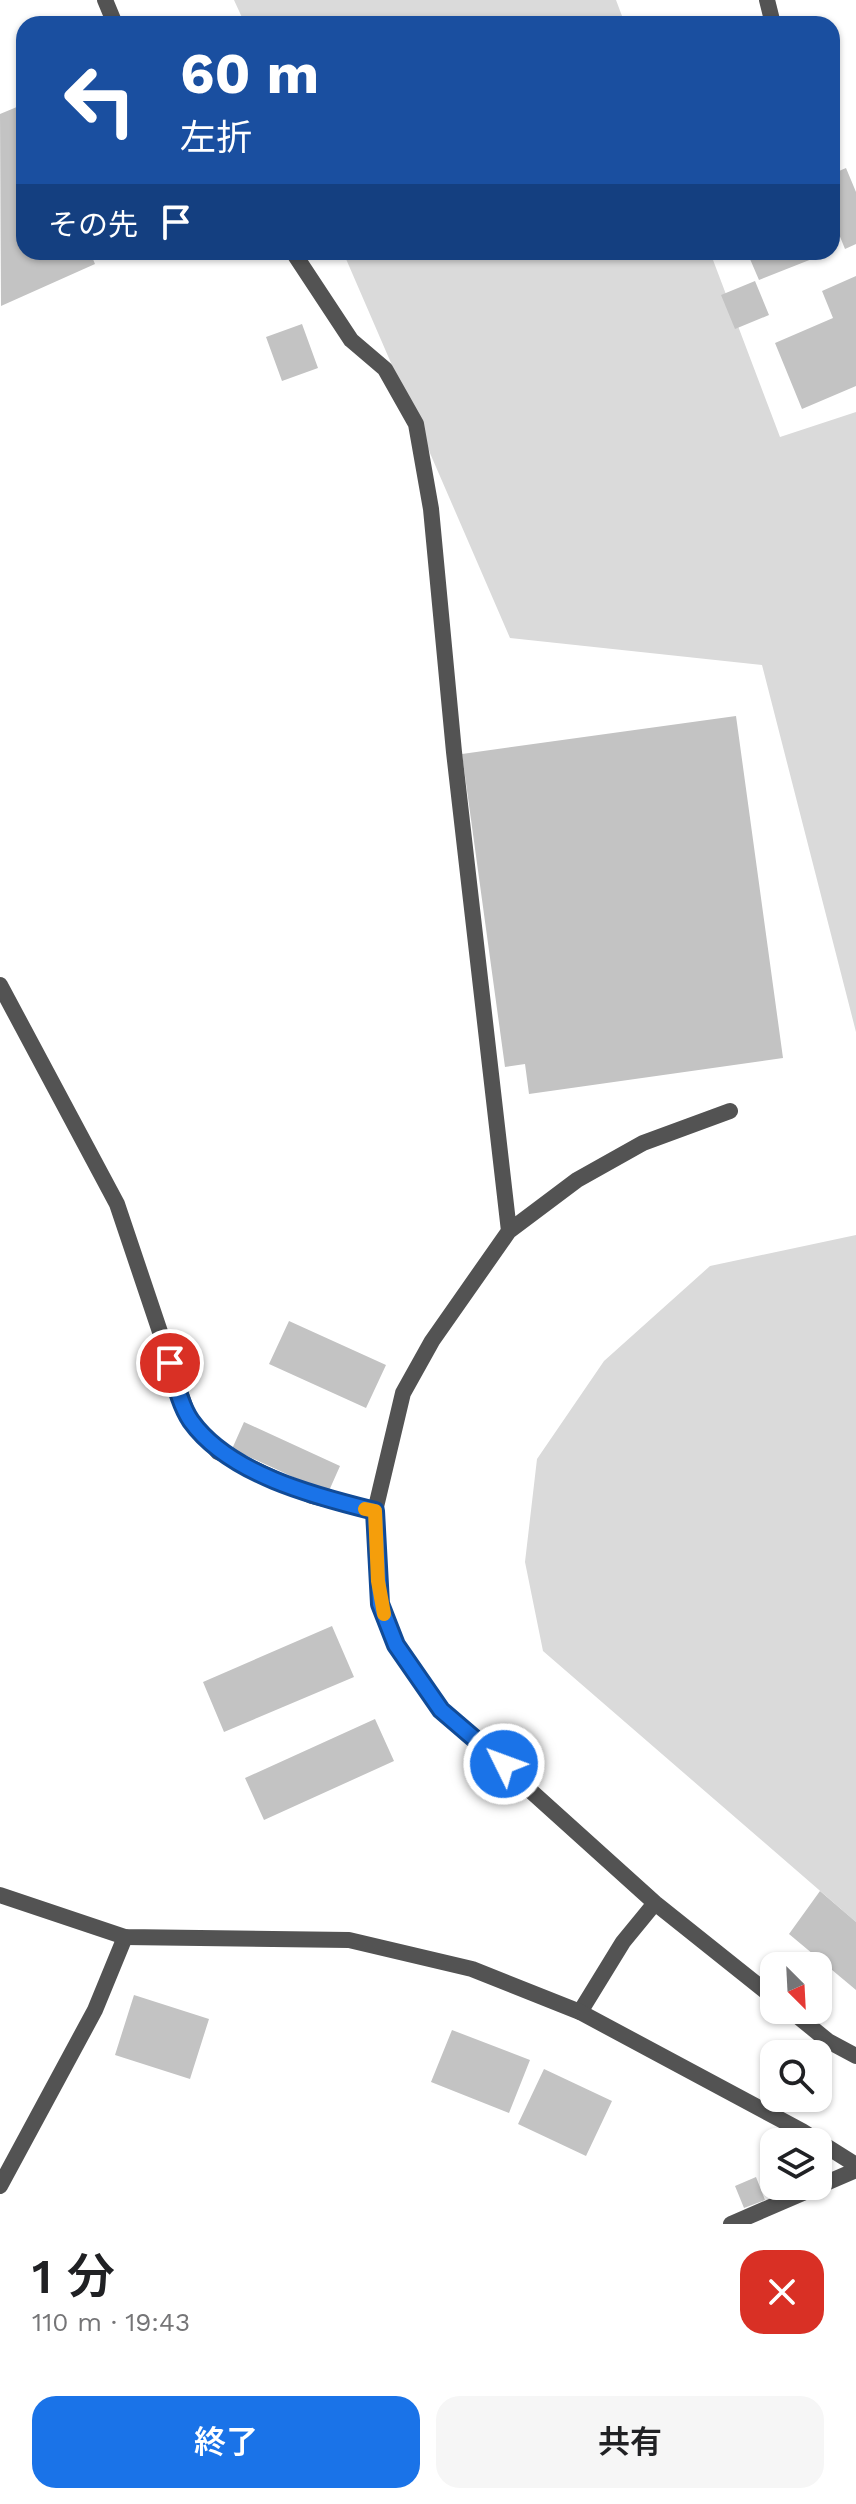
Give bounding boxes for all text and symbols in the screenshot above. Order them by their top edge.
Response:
text: 60 m [180,41,319,107]
icon: left [48,48,152,152]
text: 左折 [180,117,252,159]
icon: arrive [154,200,198,244]
text: その先 [48,207,138,242]
pin [136,1329,204,1397]
icon: arrive [148,1341,192,1385]
position arrow [462,1722,546,1806]
north arrow [760,1952,832,2024]
map controls [760,1952,832,2200]
button: search [760,2040,832,2112]
button: layers [760,2128,832,2200]
text: 1 分 [32,2248,115,2305]
button: close [740,2250,824,2334]
text: 110 m · 19:43 [32,2307,190,2337]
button: 終了 [32,2396,420,2488]
button: 共有 [436,2396,824,2488]

